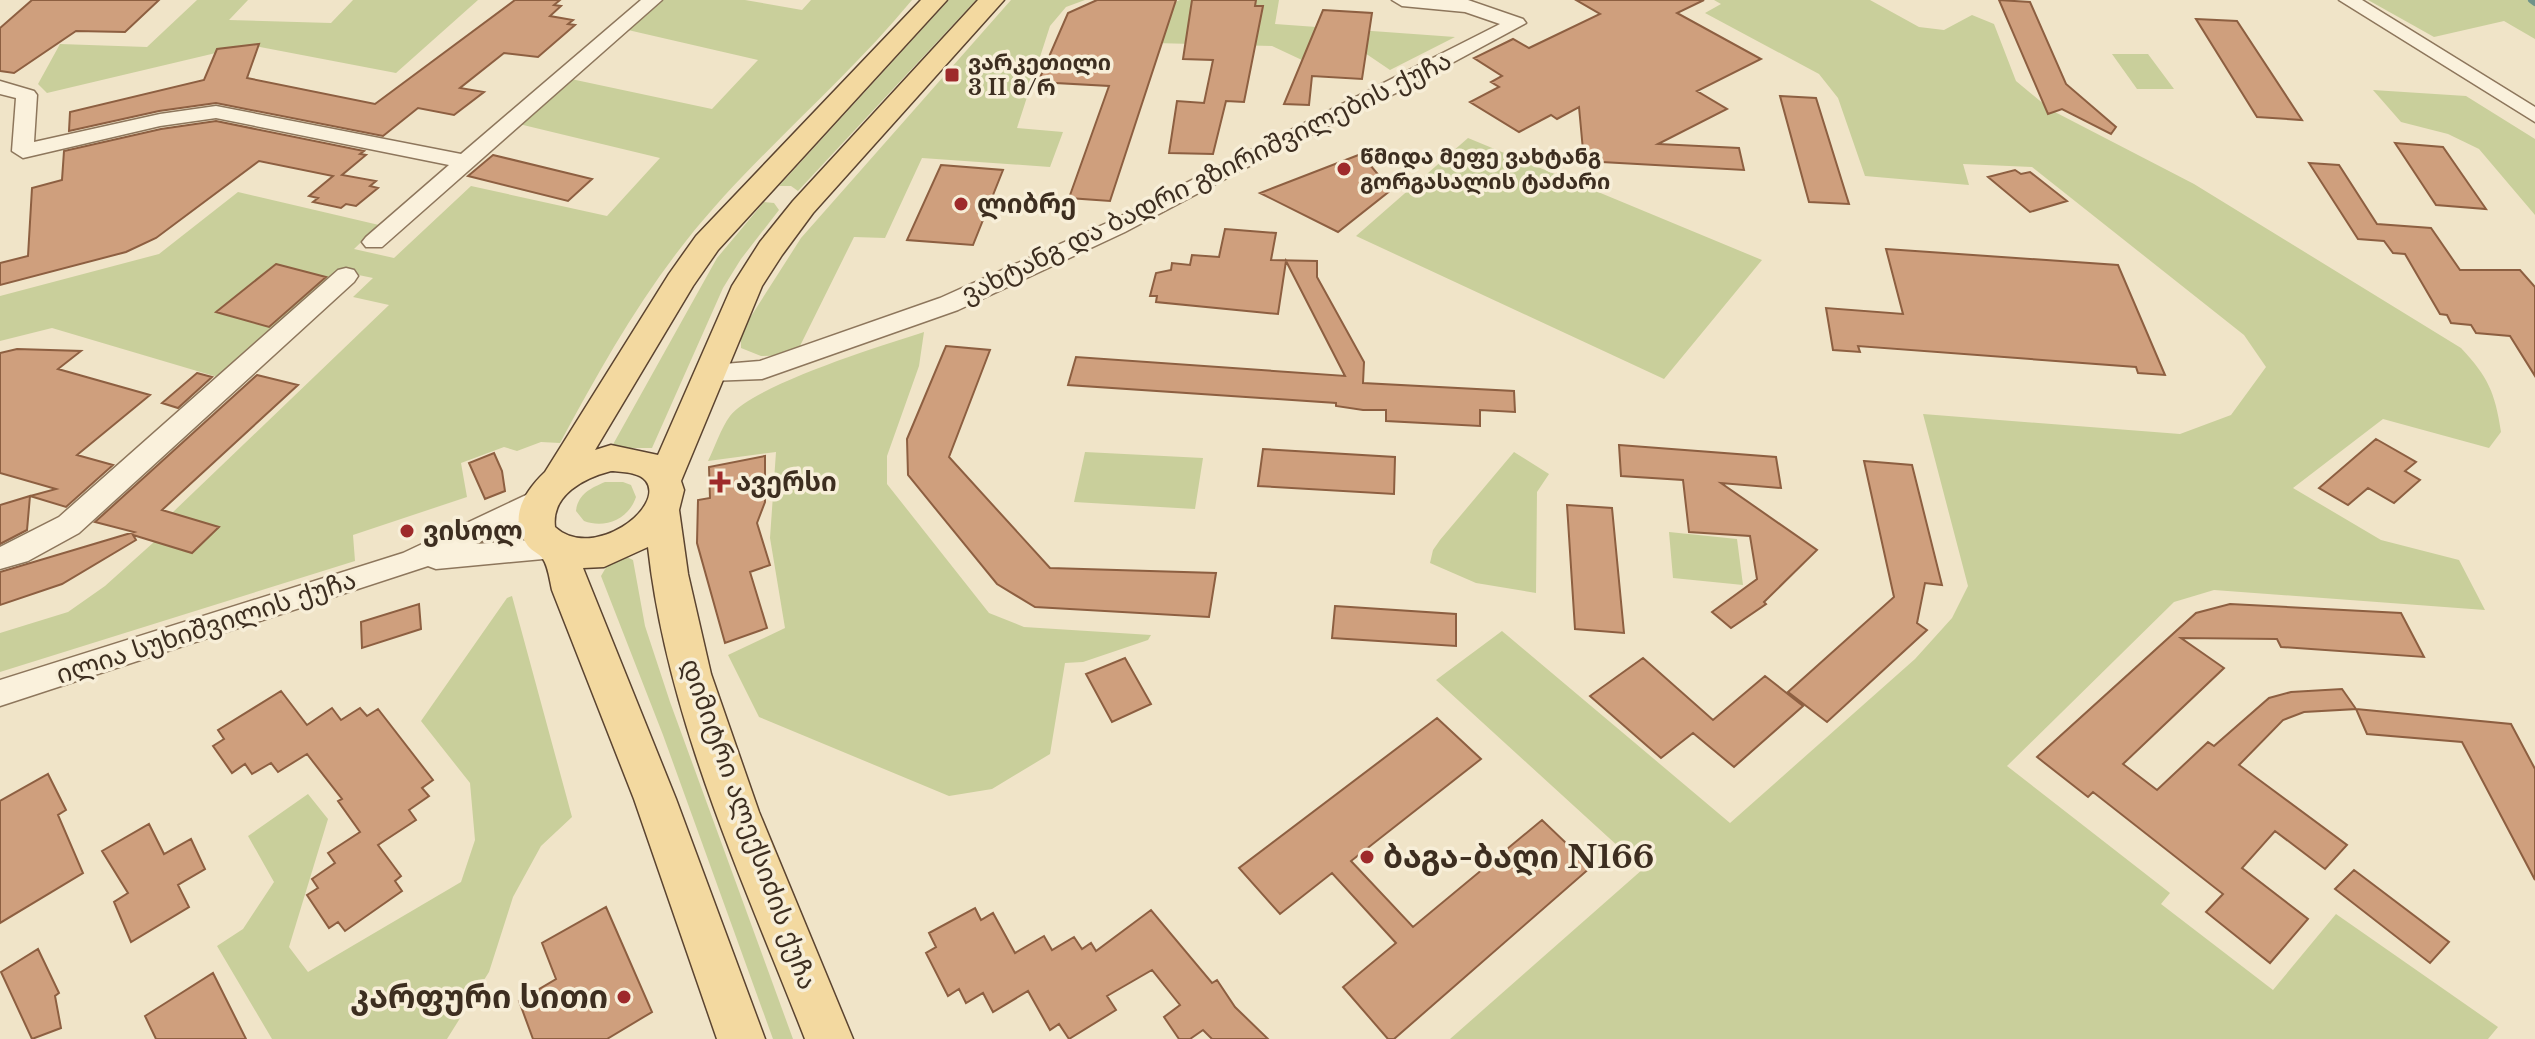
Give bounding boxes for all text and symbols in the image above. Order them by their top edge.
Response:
street label: ვახტანგ და ბადრი გზირიშვილების ქუჩა [956,44,1456,310]
place label: ვარკეთილი 3 II მ/რ [968,49,1111,101]
marker: ვარკეთილი 3 II მ/რ [943,66,961,84]
place label: წმიდა მეფე ვახტანგ გორგასალის ტაძარი [1360,143,1610,195]
marker: წმიდა მეფე ვახტანგ გორგასალის ტაძარი [1335,160,1353,178]
place label: ლიბრე [977,188,1076,220]
marker: ლიბრე [952,195,970,213]
place label: ავერსი [736,466,837,498]
marker: ავერსი [711,473,729,491]
place label: ვისოლ [423,515,523,547]
marker: ვისოლ [398,522,416,540]
street label: ილია სუხიშვილის ქუჩა [52,563,360,691]
street label: დიმიტრი ალექსიძის ქუჩა [674,654,824,994]
place label: ბაგა-ბაღი N166 [1383,837,1654,877]
marker: ბაგა-ბაღი N166 [1358,848,1376,866]
place label: კარფური სითი [350,977,608,1017]
marker: კარფური სითი [615,988,633,1006]

